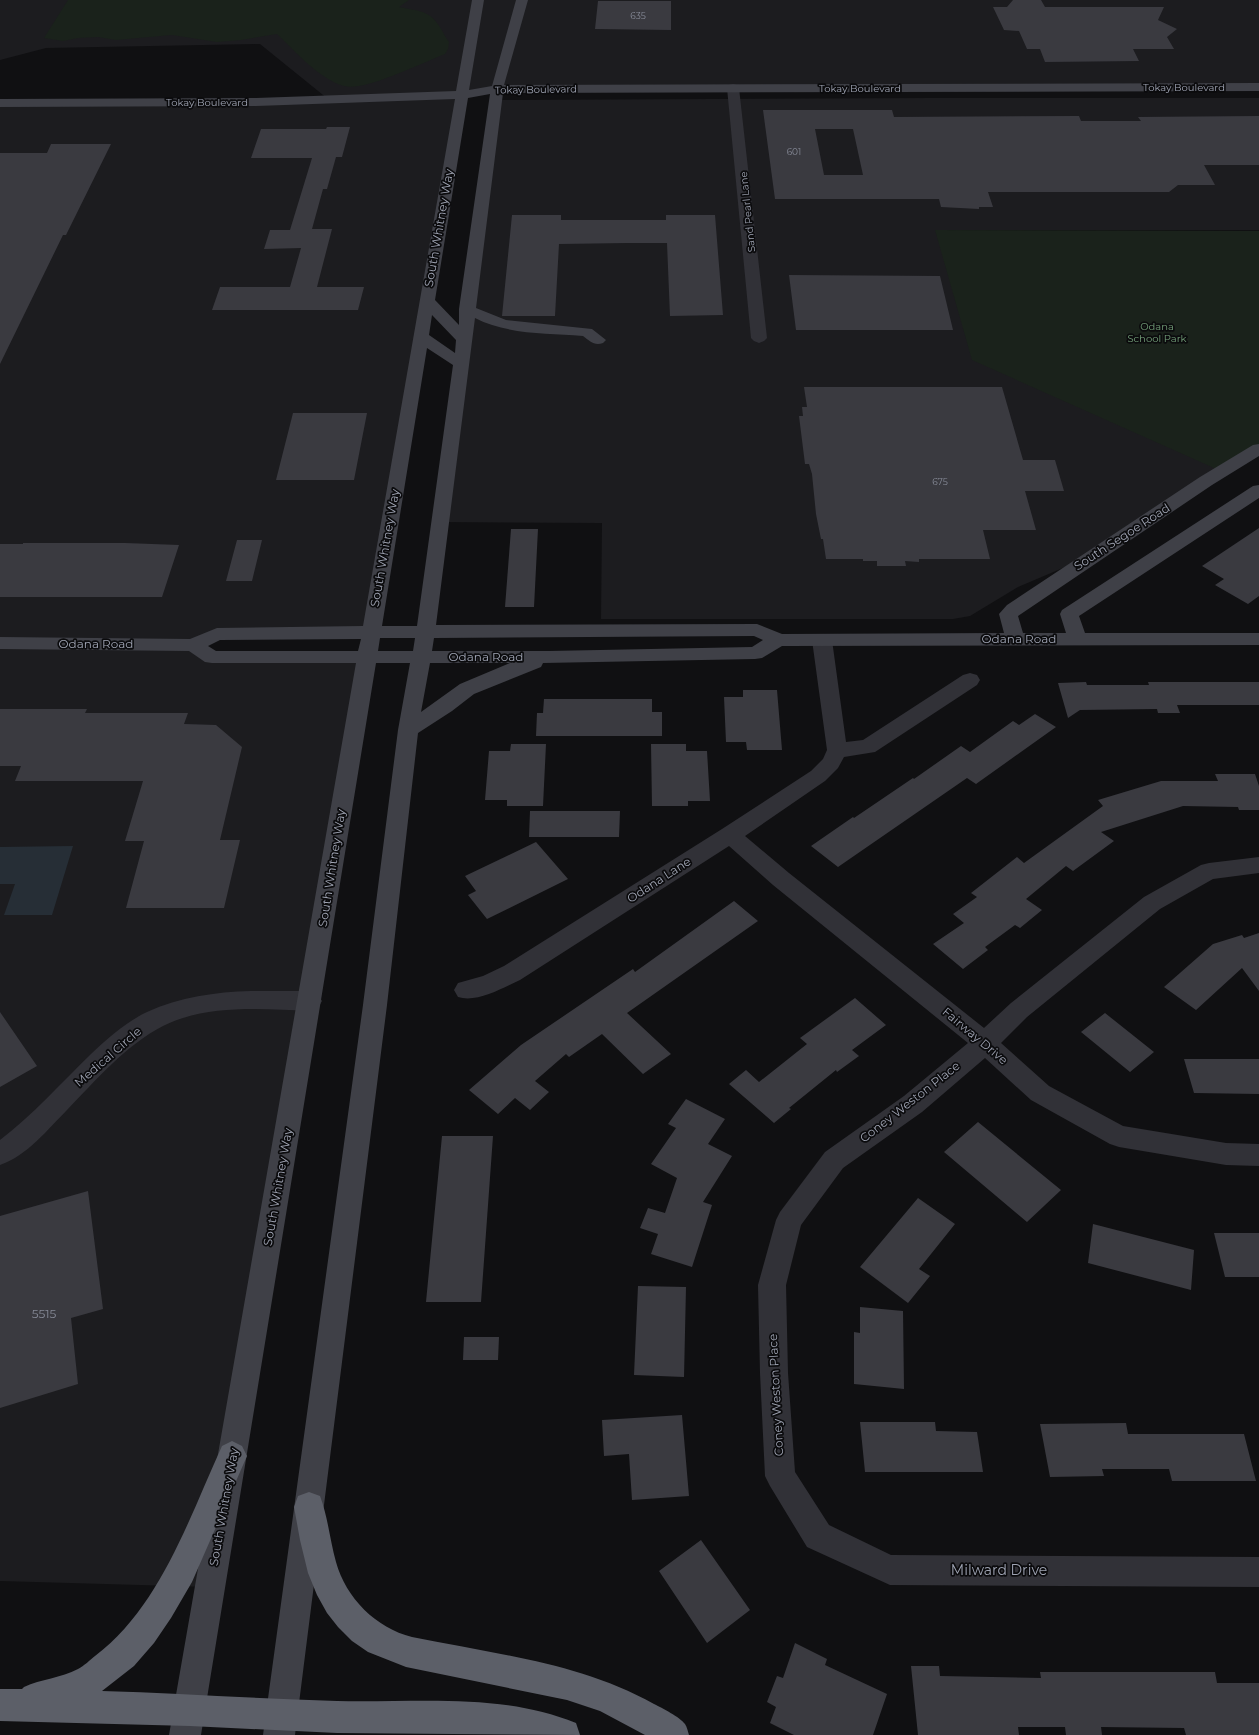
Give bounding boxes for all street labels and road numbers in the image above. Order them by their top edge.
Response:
street label: Tokay Boulevard [1143,81,1225,94]
street label: Tokay Boulevard [495,82,577,97]
street label: Tokay Boulevard [819,82,901,95]
street label: Tokay Boulevard [166,96,248,109]
street label: South Whitney Way [421,167,456,288]
street label: Sand Pearl Lane [737,171,758,253]
street label: South Whitney Way [367,487,402,608]
street label: South Segoe Road [1071,500,1172,573]
street label: Odana Road [982,631,1057,646]
street label: Odana Road [59,636,134,651]
street label: Odana Road [449,649,524,664]
street label: South Whitney Way [315,807,348,928]
street label: Odana Lane [624,853,693,906]
street label: Fairway Drive [940,1004,1011,1067]
street label: Medical Circle [71,1023,144,1090]
street label: Coney Weston Place [857,1058,963,1145]
street label: South Whitney Way [260,1126,295,1247]
street label: Coney Weston Place [765,1333,786,1457]
street label: South Whitney Way [206,1446,241,1567]
street label: Milward Drive [951,1561,1047,1579]

